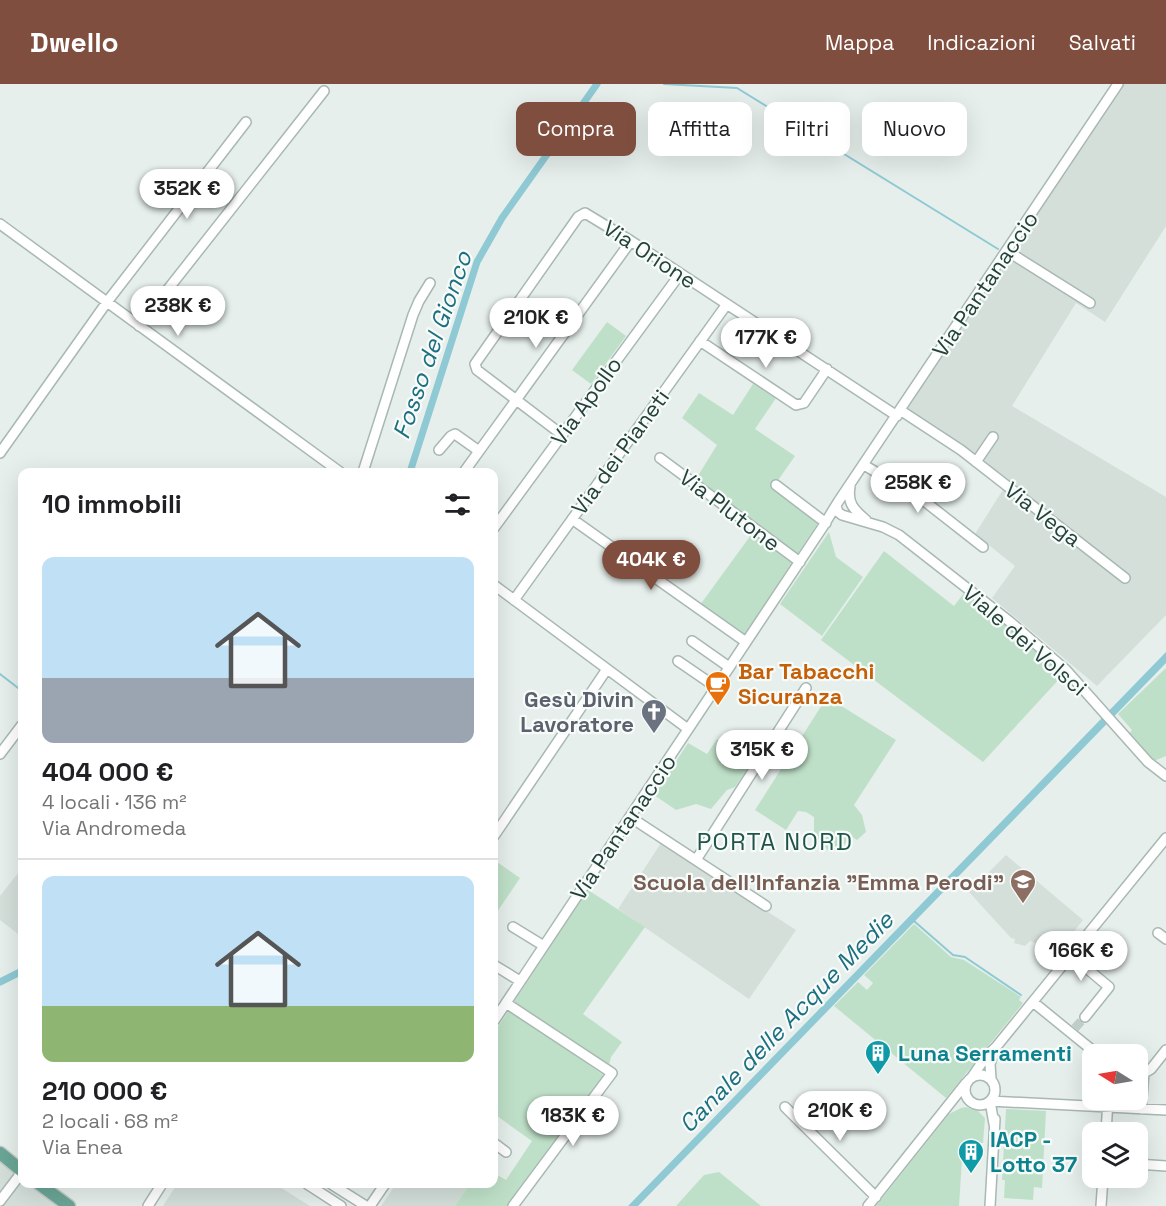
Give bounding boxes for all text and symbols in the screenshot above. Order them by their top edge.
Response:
text: Dwello [30,24,119,60]
text: Mappa [825,29,894,56]
text: Indicazioni [927,29,1036,56]
text: Salvati [1069,29,1136,56]
chip: Compra [516,102,636,156]
chip: Affitta [648,102,752,156]
chip: Filtri [764,102,850,156]
chip: Nuovo [862,102,967,156]
pin: 352K € [138,169,236,220]
text: 352K € [153,175,221,201]
street label: Via Pantanaccio [926,206,1044,362]
street label: Via Orione [598,213,702,295]
water label: Fosso del Gionco [385,246,479,443]
pin: 238K € [129,286,227,337]
text: 238K € [144,292,212,318]
pin: 210K € [487,298,585,349]
text: 210K € [503,304,569,330]
pin: 177K € [717,318,815,369]
text: 177K € [735,324,797,350]
street label: Via Apollo [544,351,628,451]
street label: Via dei Pianeti [565,384,675,520]
street label: Via Plutone [674,463,786,557]
pin: 258K € [869,463,967,514]
text: 258K € [884,469,952,495]
street label: Via Vega [999,475,1087,553]
text: 10 immobili [42,487,182,521]
icon: filters [441,488,474,521]
pin: 404K € [602,540,700,591]
text: 404K € [616,546,686,572]
street label: Viale dei Volsci [957,578,1093,702]
icon: home [204,596,312,704]
place label: Bar Tabacchi Sicuranza [738,657,874,710]
cafe icon: Bar Tabacchi Sicuranza [703,669,733,707]
place label: Gesù Divin Lavoratore [520,685,634,738]
church icon: Gesù Divin Lavoratore [639,697,669,735]
pin: 315K € [713,730,811,781]
text: 315K € [730,736,794,762]
street label: Via Pantanaccio [564,749,682,905]
text: 404 000 € [42,755,173,789]
text: 4 locali · 136 m² [42,789,187,815]
text: Via Andromeda [42,815,186,841]
district label: PORTA NORD [697,826,853,857]
school or university icon: Scuola dell'Infanzia "Emma Perodi" [1008,867,1038,905]
place label: Scuola dell'Infanzia "Emma Perodi" [633,868,1004,896]
water label: Canale delle Acque Medie [672,904,900,1139]
icon: home [204,915,312,1023]
pin: 166K € [1032,931,1130,982]
text: 166K € [1049,937,1113,963]
building icon: Luna Serramenti [863,1038,893,1076]
place label: Luna Serramenti [898,1039,1072,1067]
north arrow [1082,1044,1148,1110]
map controls [1082,1044,1148,1188]
text: 210 000 € [42,1074,167,1108]
pin: 210K € [791,1091,889,1142]
pin: 183K € [524,1096,622,1147]
text: 210K € [807,1097,873,1123]
text: 183K € [541,1102,605,1128]
text: 2 locali · 68 m² [42,1108,178,1134]
button: layers [1082,1122,1148,1188]
place label: IACP - Lotto 37 [990,1125,1077,1178]
text: Via Enea [42,1134,123,1160]
building icon: IACP - Lotto 37 [956,1137,986,1175]

